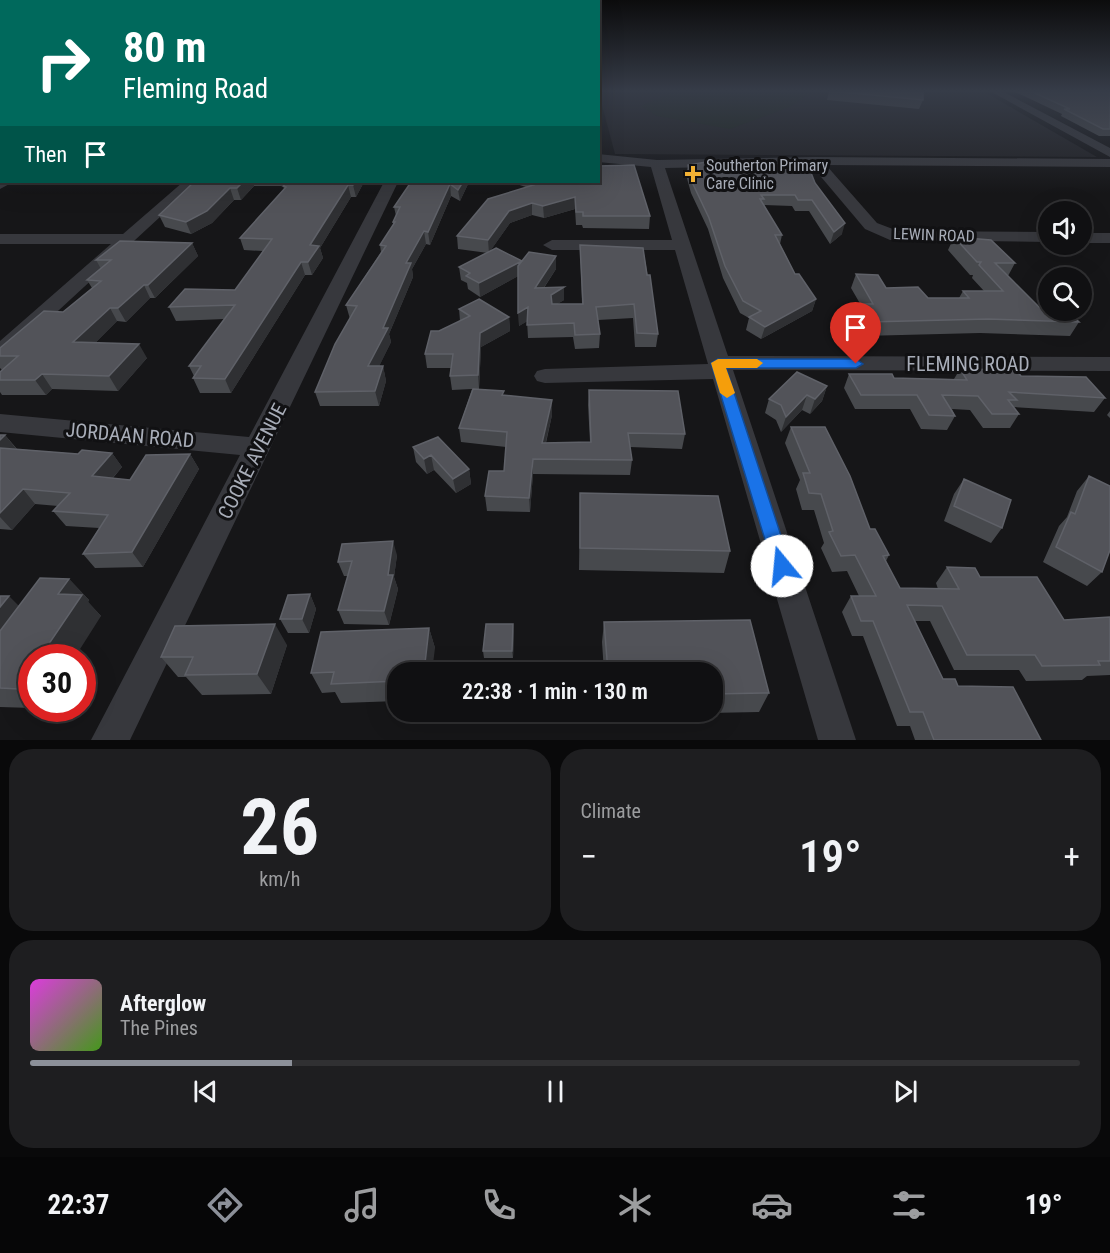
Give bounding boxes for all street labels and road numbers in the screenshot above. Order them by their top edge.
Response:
street label: LEWIN ROAD [893,224,975,246]
street label: FLEMING ROAD [906,352,1030,376]
street label: COOKE AVENUE [213,399,291,523]
street label: JORDAAN ROAD [65,417,195,453]

